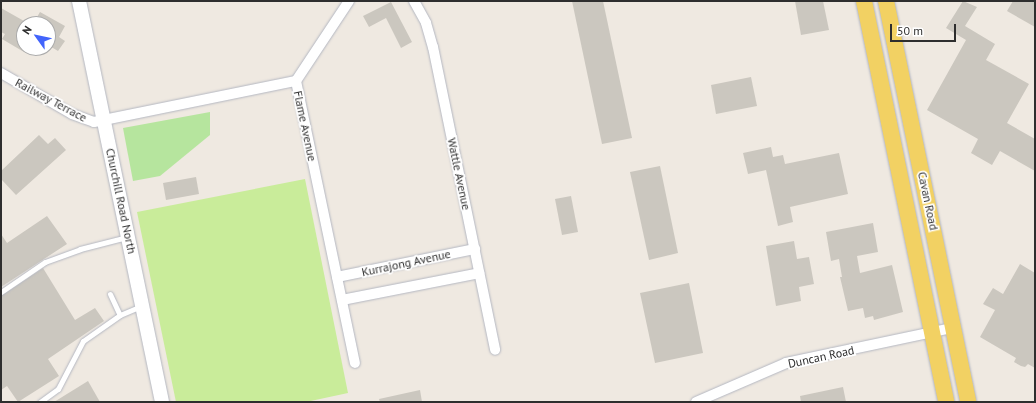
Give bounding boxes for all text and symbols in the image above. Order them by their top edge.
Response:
north arrow [16,16,56,56]
scale bar [892,16,958,42]
text: N [19,23,35,37]
text: 50 m [897,23,923,38]
street label: Railway Terrace [12,75,90,125]
street label: Flame Avenue [290,89,320,163]
street label: Wattle Avenue [444,136,474,212]
street label: Churchill Road North [103,147,139,255]
street label: Cavan Road [915,170,941,232]
street label: Kurrajong Avenue [360,247,452,279]
street label: Duncan Road [787,343,855,371]

